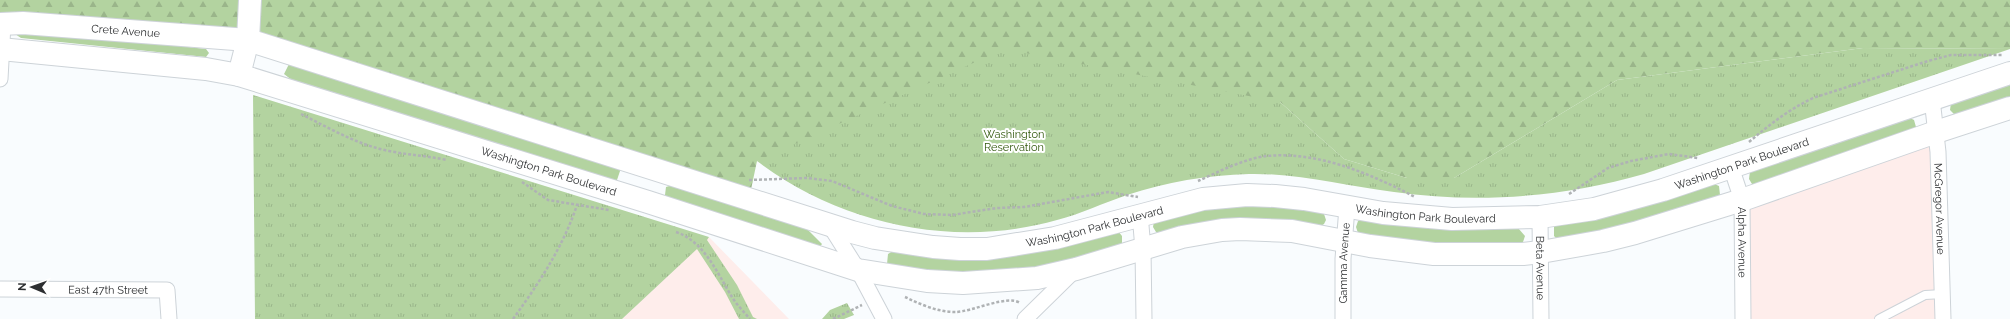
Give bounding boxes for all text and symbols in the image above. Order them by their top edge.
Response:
street label: Crete Avenue [91,22,161,40]
park label: Washington Reservation [984,128,1044,154]
street label: Washington Park Boulevard [1673,135,1811,193]
street label: Washington Park Boulevard [479,145,618,199]
street label: McGregor Avenue [1931,163,1947,255]
street label: Washington Park Boulevard [1354,202,1496,226]
street label: Washington Park Boulevard [1025,204,1165,250]
street label: Alpha Avenue [1735,207,1749,278]
street label: Gamma Avenue [1337,222,1353,304]
street label: Beta Avenue [1533,236,1547,301]
north arrow [12,267,52,307]
text: N [16,282,29,291]
street label: East 47th Street [68,283,148,297]

